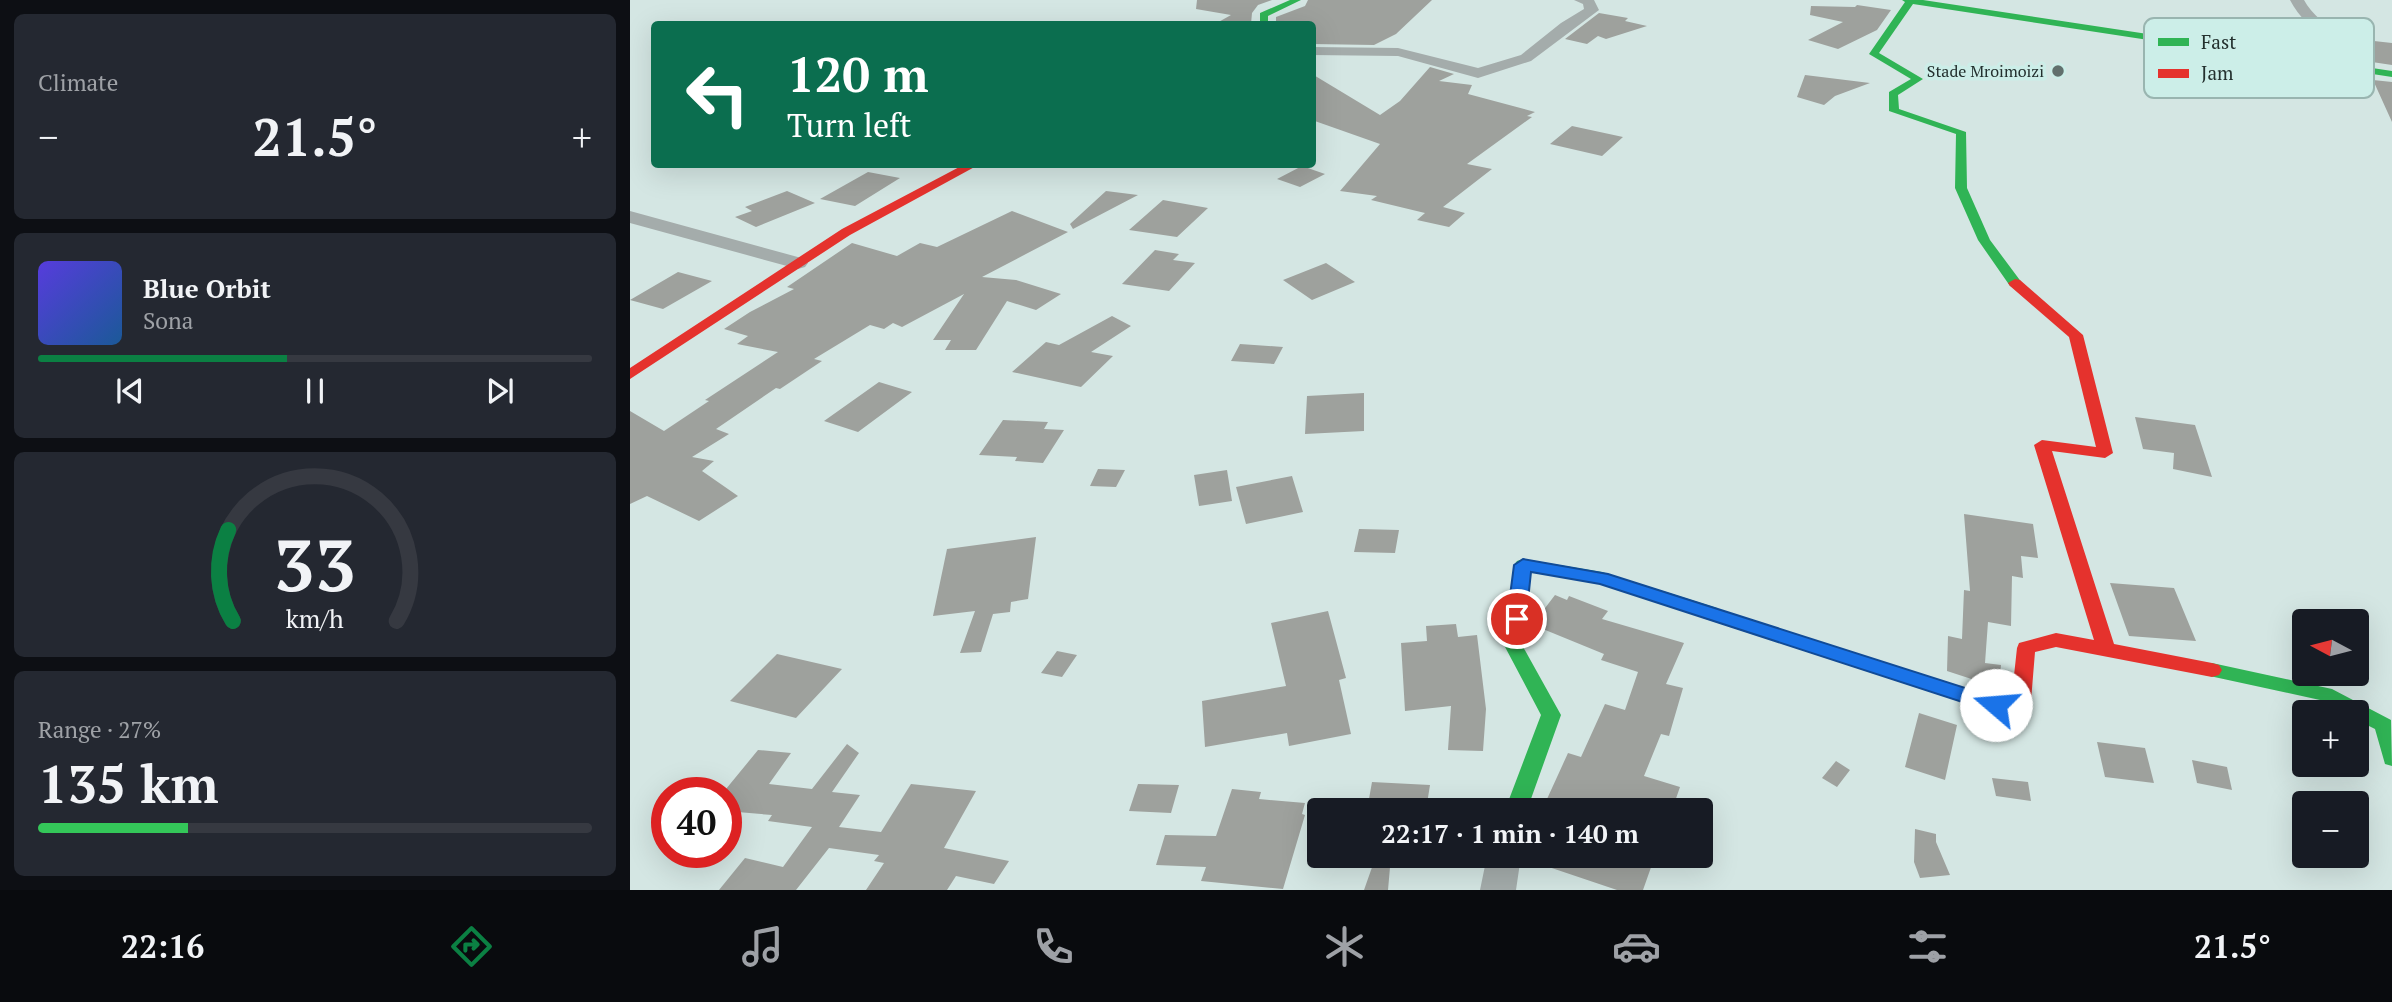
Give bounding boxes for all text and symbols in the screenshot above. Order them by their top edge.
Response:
legend [2144,18,2374,98]
text: Fast [2201,29,2236,54]
text: 120 m [787,41,929,106]
icon: left [672,49,763,140]
place label: Stade Mroimoizi [1927,60,2044,82]
text: Jam [2201,60,2234,85]
marker: Stade Mroimoizi [2050,63,2066,79]
text: Climate [38,67,118,98]
text: 21.5° [252,102,378,171]
text: Turn left [787,104,911,146]
text: − [38,112,58,162]
text: + [572,112,592,162]
text: Blue Orbit [143,271,271,305]
text: Sona [143,305,193,336]
icon: previous [111,372,149,410]
icon: pause [296,372,334,410]
icon: next [481,372,519,410]
text: 33 [274,515,356,612]
pin [1487,589,1547,649]
icon: arrive [1498,600,1536,638]
text: km/h [286,601,344,634]
north arrow [2292,609,2370,686]
map controls [2292,609,2369,868]
position arrow [1959,668,2033,742]
button: + [2292,700,2369,777]
text: Range · 27% [38,714,161,745]
text: 135 km [38,749,219,818]
speed limit sign: 40 [651,777,742,868]
button: − [2292,791,2369,868]
text: 22:17 · 1 min · 140 m [1381,816,1639,850]
icon: directions [447,922,496,971]
icon: music [738,922,787,971]
icon: phone [1029,922,1078,971]
icon: climate [1320,922,1369,971]
icon: car [1612,922,1661,971]
icon: filters [1903,922,1952,971]
text: 22:16 [121,925,204,967]
text: 21.5° [2194,925,2271,967]

